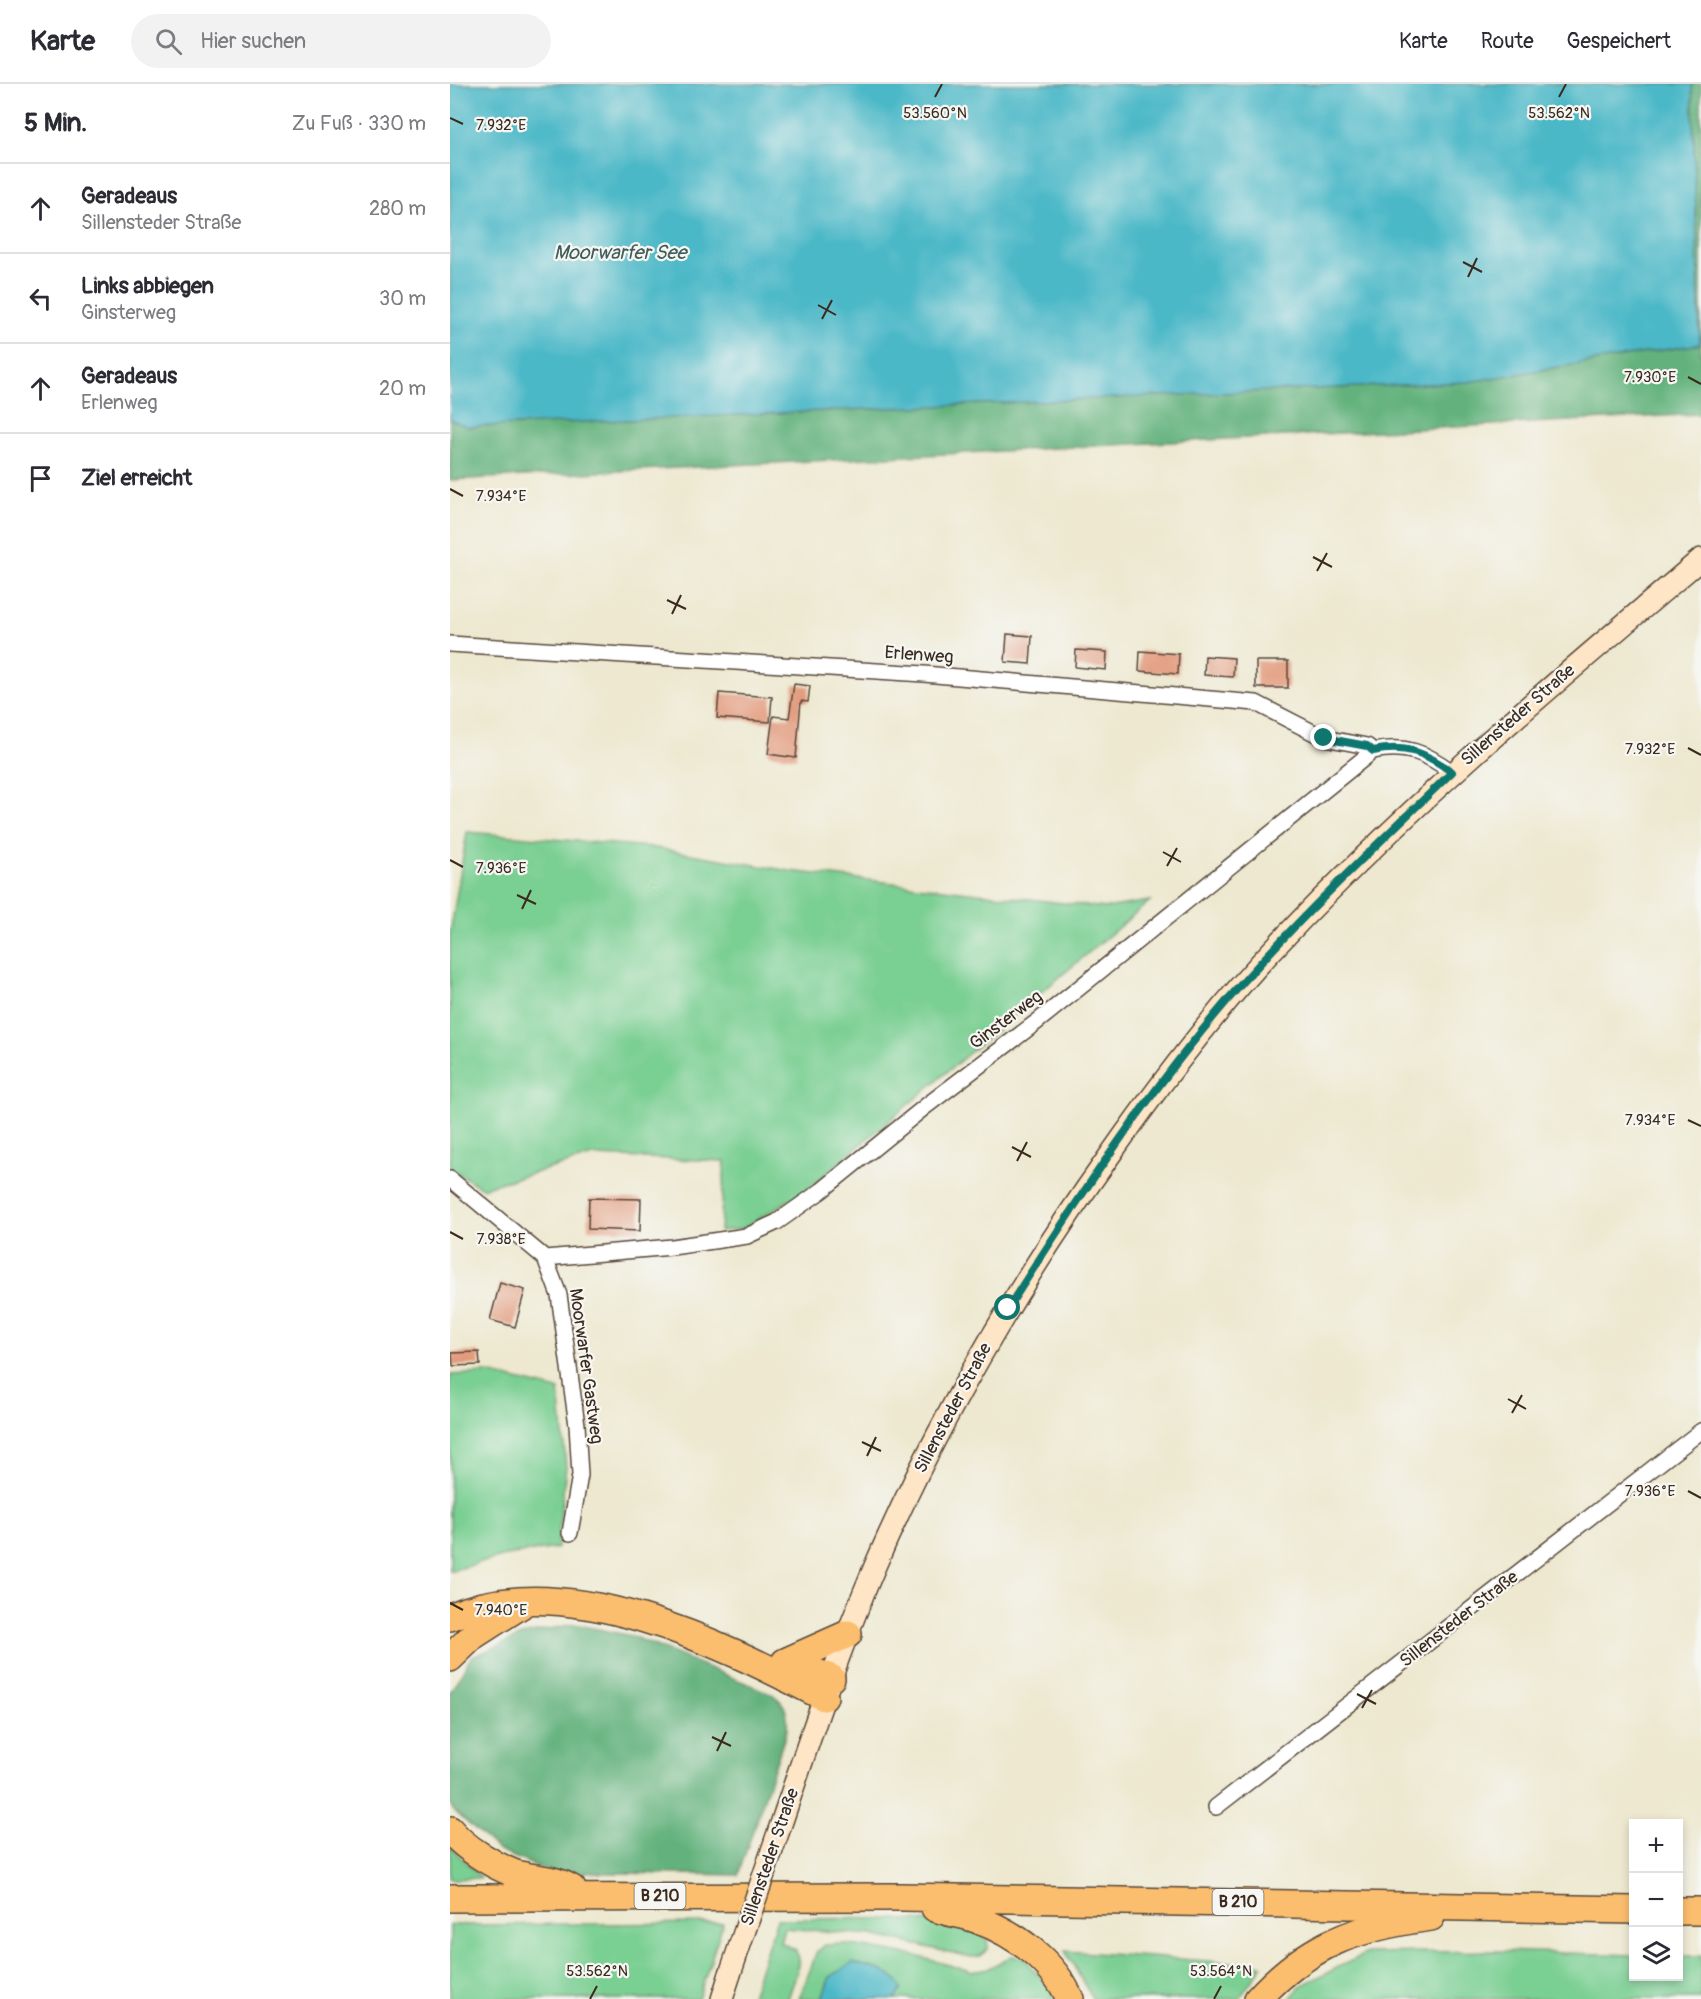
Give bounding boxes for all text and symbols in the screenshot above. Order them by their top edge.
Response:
search box [131,14,551,68]
text: Karte [30,24,95,59]
icon: search [152,25,185,58]
text: Hier suchen [200,27,306,55]
text: Karte [1399,28,1448,55]
text: Route [1481,28,1534,55]
text: Gespeichert [1567,28,1671,55]
text: 53.560°N [903,104,967,123]
text: 53.562°N [1528,104,1590,123]
text: 5 Min. [24,107,87,139]
text: Zu Fuß · 330 m [292,111,426,136]
text: 7.932°E [476,116,526,135]
text: Geradeaus [81,182,177,210]
icon: ahead [24,192,57,225]
text: 280 m [369,196,426,221]
text: Sillensteder Straße [81,210,241,235]
water label: Moorwarfer See [554,240,688,265]
text: Links abbiegen [81,272,214,300]
icon: left [24,282,57,315]
text: 30 m [379,286,426,311]
text: Ginsterweg [81,300,176,325]
text: Geradeaus [81,362,177,390]
text: 7.930°E [1624,368,1676,387]
icon: ahead [24,372,57,405]
text: 20 m [379,376,426,401]
text: Erlenweg [81,390,158,415]
icon: arrive [24,462,57,495]
text: Ziel erreicht [81,464,192,492]
text: 7.934°E [476,487,526,506]
street label: Erlenweg [884,641,954,669]
street label: Sillensteder Straße [1456,659,1580,771]
route end [1310,724,1336,750]
text: 7.932°E [1625,740,1675,759]
text: 7.936°E [476,859,526,878]
street label: Ginsterweg [965,985,1047,1055]
text: 7.934°E [1625,1111,1675,1130]
text: 7.938°E [476,1230,526,1249]
street label: Moorwarfer Gastweg [564,1287,608,1445]
route start [994,1294,1020,1320]
street label: Sillensteder Straße [909,1339,997,1477]
text: 7.936°E [1625,1482,1675,1501]
street label: Sillensteder Straße [1395,1565,1523,1672]
text: 7.940°E [475,1601,527,1620]
street label: Sillensteder Straße [736,1785,804,1929]
map controls [1629,1819,1683,1981]
button: + [1629,1819,1683,1873]
button: − [1629,1873,1683,1927]
road number: B 210 [634,1883,686,1909]
road number: B 210 [1212,1889,1264,1915]
button: layers [1629,1927,1683,1981]
text: 53.562°N [566,1962,628,1981]
text: 53.564°N [1190,1962,1252,1981]

